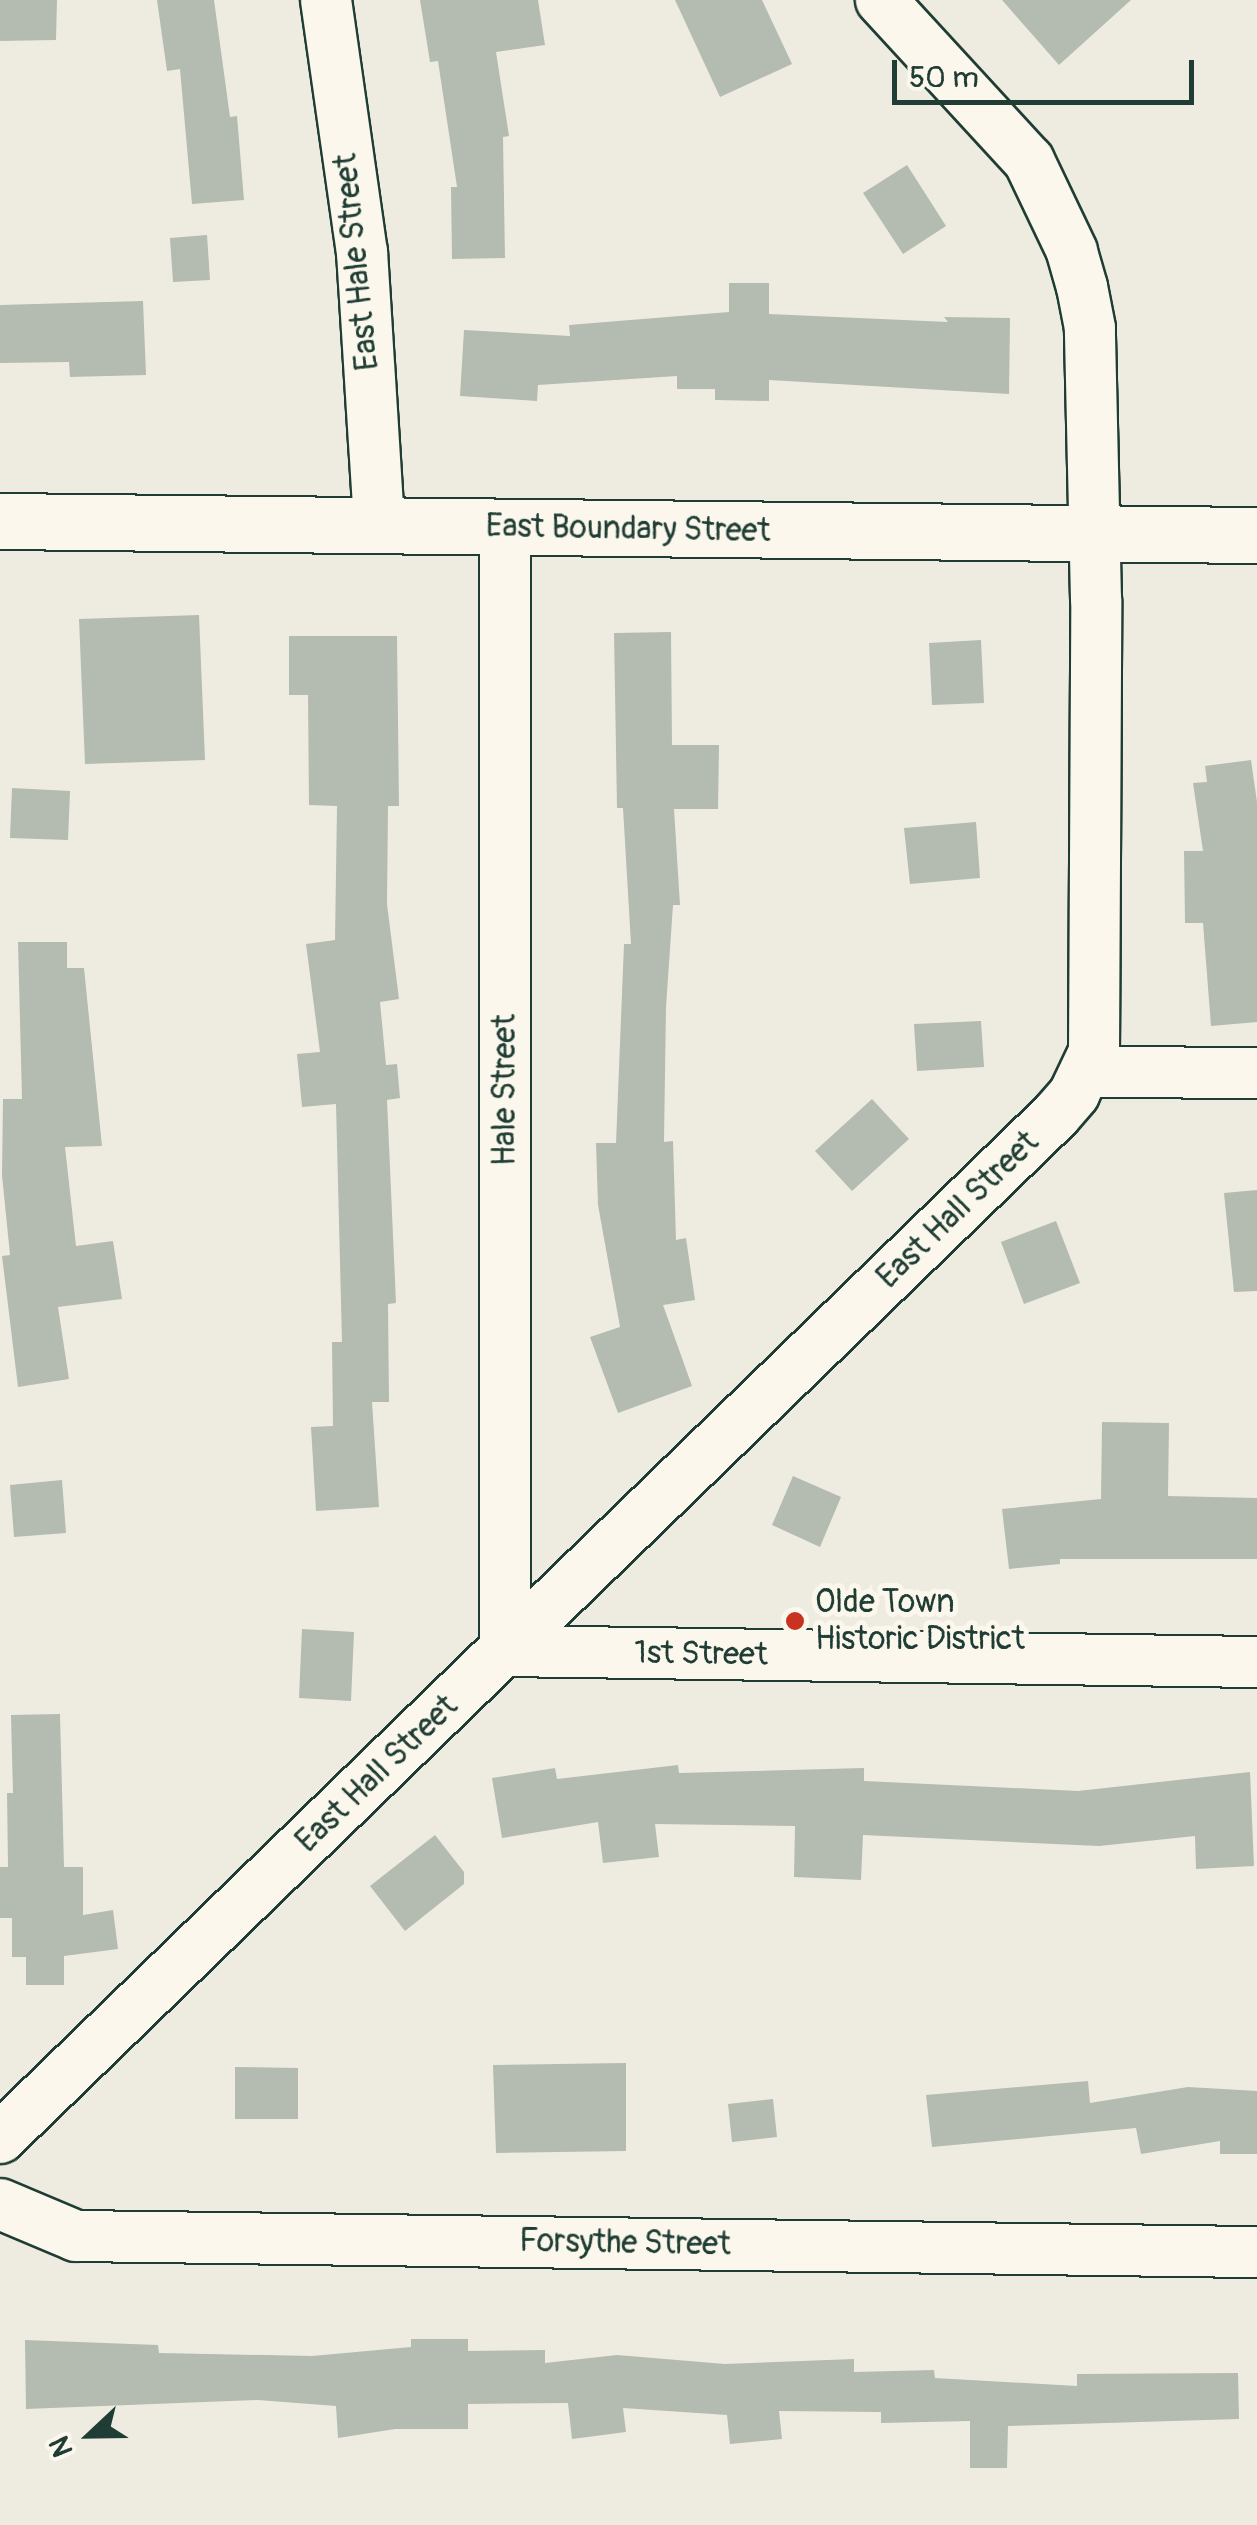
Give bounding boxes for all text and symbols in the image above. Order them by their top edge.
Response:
scale bar [897,40,1200,102]
text: 50 m [909,59,979,96]
street label: East Hale Street [327,152,387,372]
street label: East Boundary Street [485,507,771,551]
street label: Hale Street [486,1014,524,1166]
street label: East Hall Street [869,1123,1047,1297]
place label: Olde Town Historic District [815,1584,1025,1659]
marker: Olde Town Historic District [784,1610,806,1632]
street label: 1st Street [634,1634,768,1674]
street label: East Hall Street [288,1687,466,1861]
street label: Forsythe Street [519,2222,731,2264]
north arrow [40,2385,140,2485]
text: N [42,2431,81,2462]

